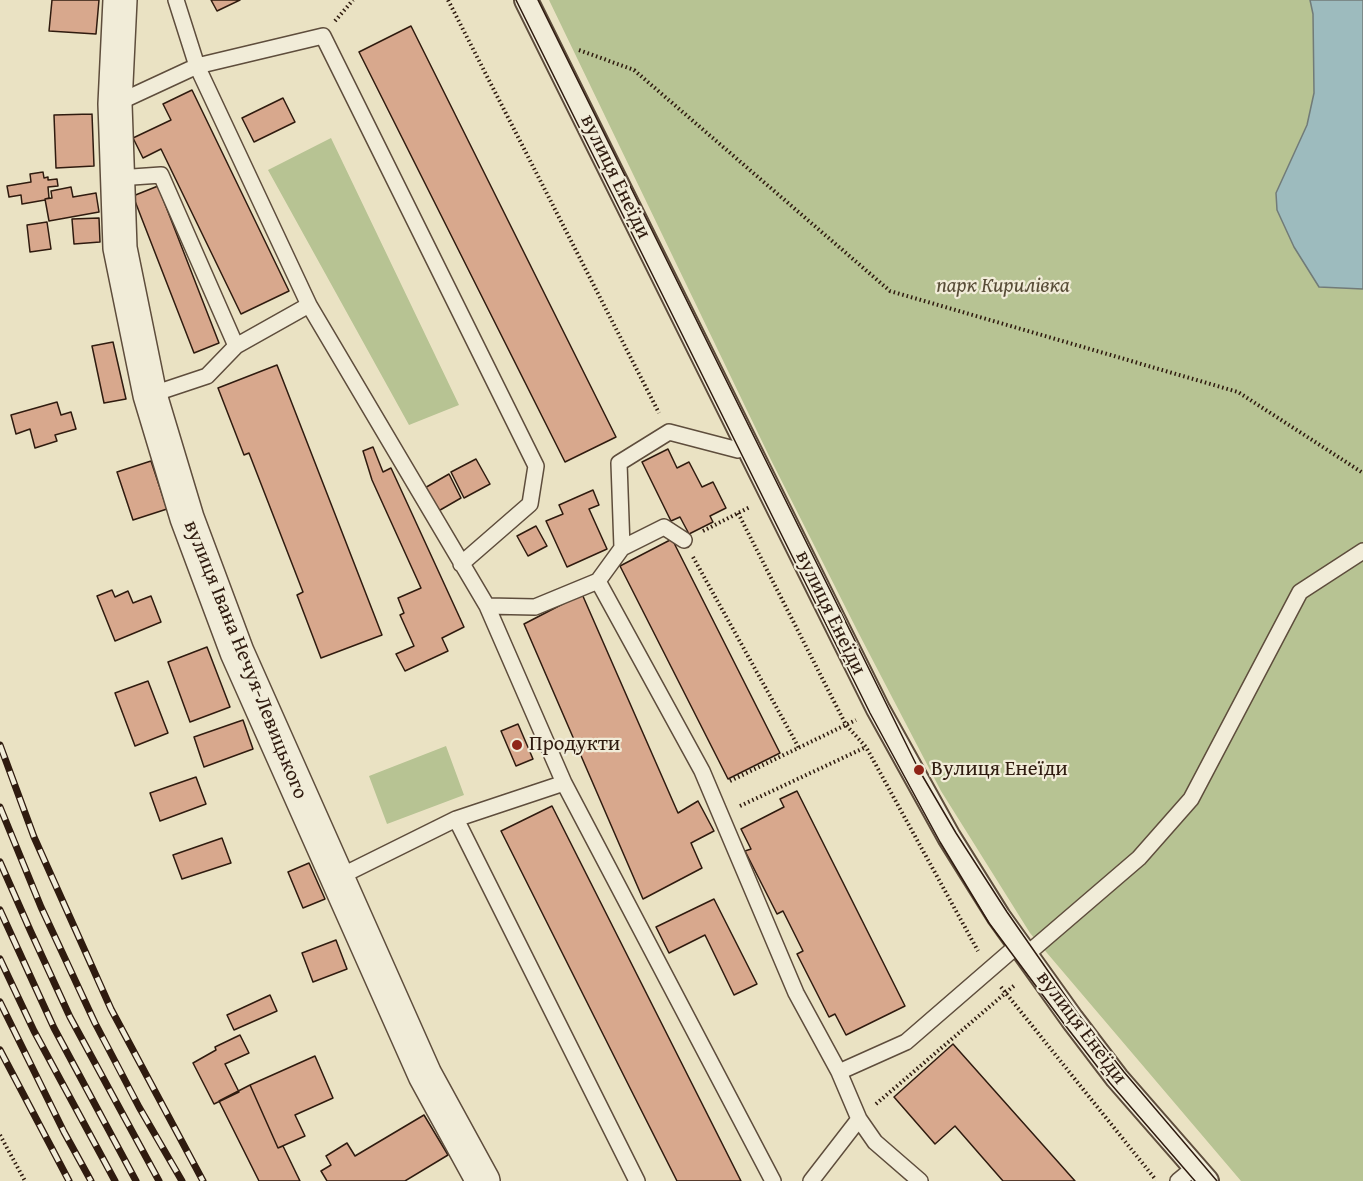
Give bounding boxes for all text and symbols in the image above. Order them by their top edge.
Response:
street label: вулиця Енеїди [574,111,656,243]
park label: парк Кирилівка [936,274,1070,300]
street label: вулиця Івана Нечуя-Левицького [177,517,313,803]
street label: вулиця Енеїди [789,547,871,679]
place label: Продукти [529,732,620,758]
marker: Продукти [510,738,524,752]
place label: Вулиця Енеїди [931,757,1068,783]
marker: Вулиця Енеїди [912,763,926,777]
street label: вулиця Енеїди [1030,966,1132,1090]

